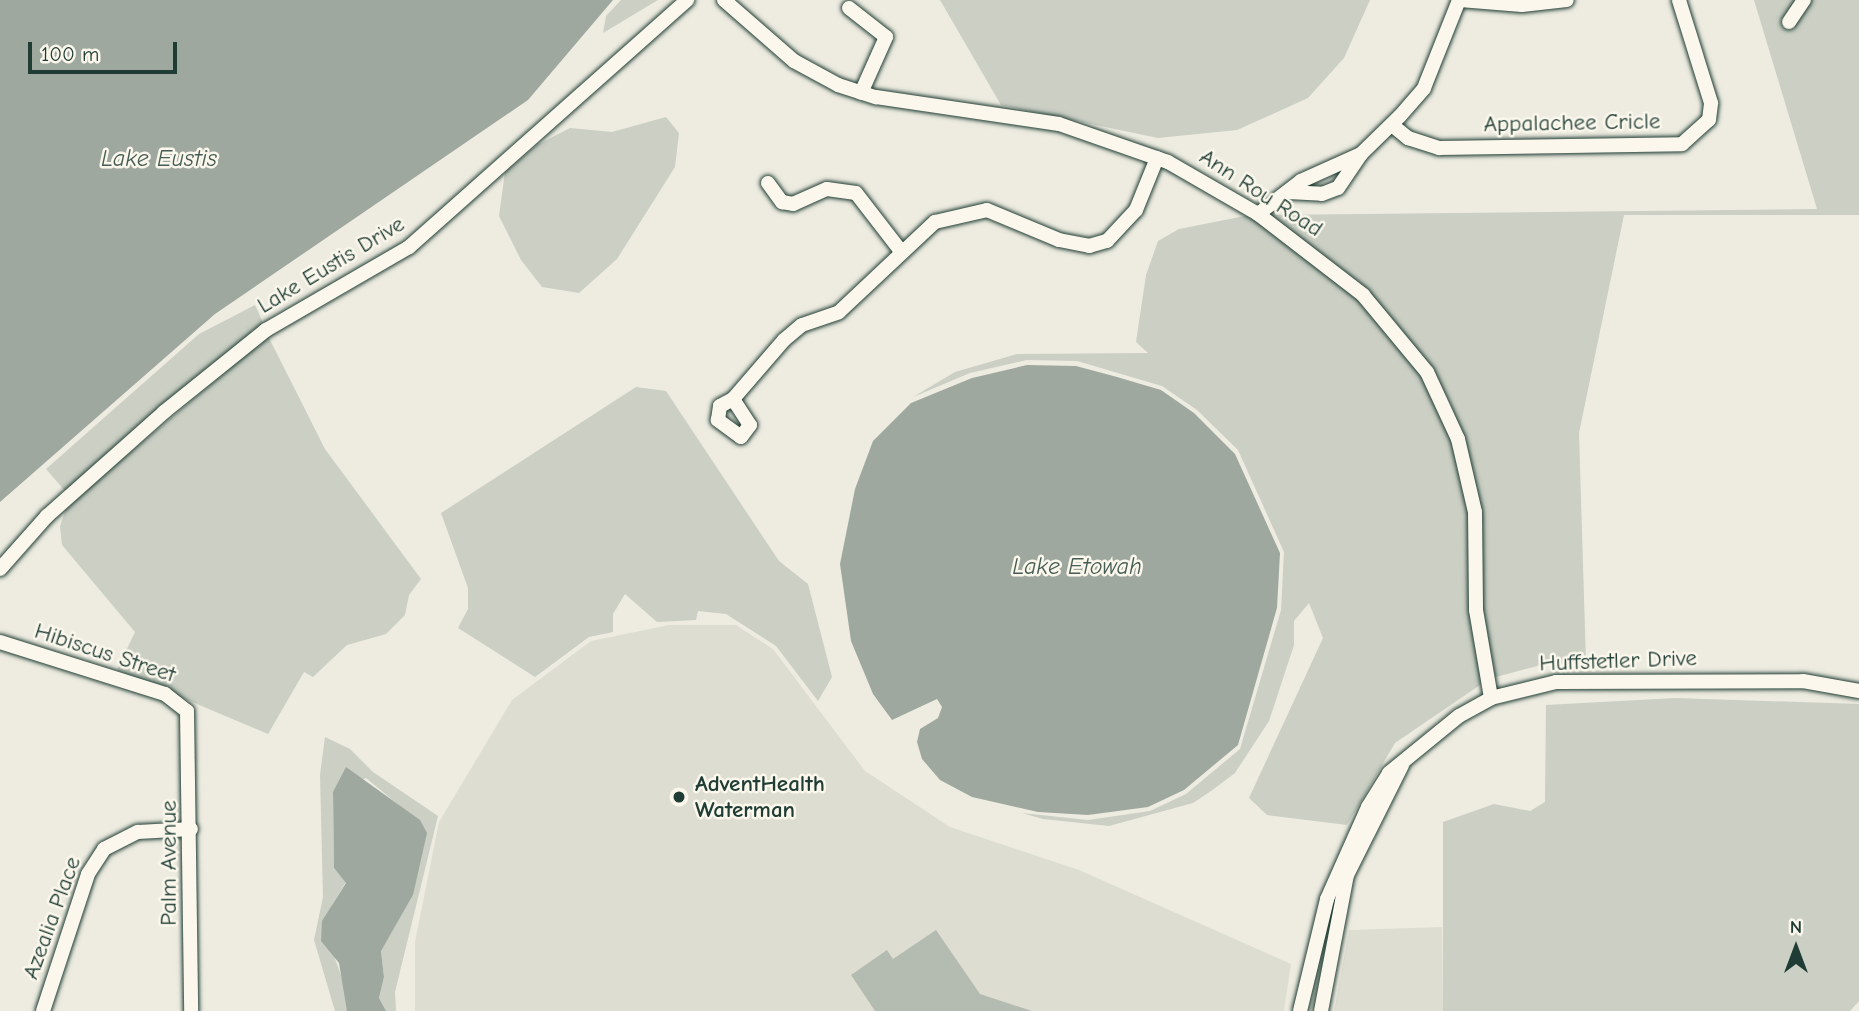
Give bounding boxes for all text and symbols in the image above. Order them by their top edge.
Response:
scale bar [32,28,180,72]
text: 100 m [41,42,99,66]
street label: Appalachee Cricle [1483,108,1661,138]
street label: Ann Rou Road [1194,143,1328,243]
water label: Lake Eustis [101,145,217,173]
street label: Lake Eustis Drive [253,210,409,320]
water label: Lake Etowah [1012,553,1142,581]
street label: Hibiscus Street [31,617,179,689]
street label: Huffstetler Drive [1539,644,1697,678]
place label: AdventHealth Waterman [695,770,825,824]
marker: AdventHealth Waterman [669,787,689,807]
street label: Palm Avenue [155,800,183,926]
street label: Azealia Place [17,853,87,983]
north arrow [1761,913,1831,983]
text: N [1790,916,1802,938]

